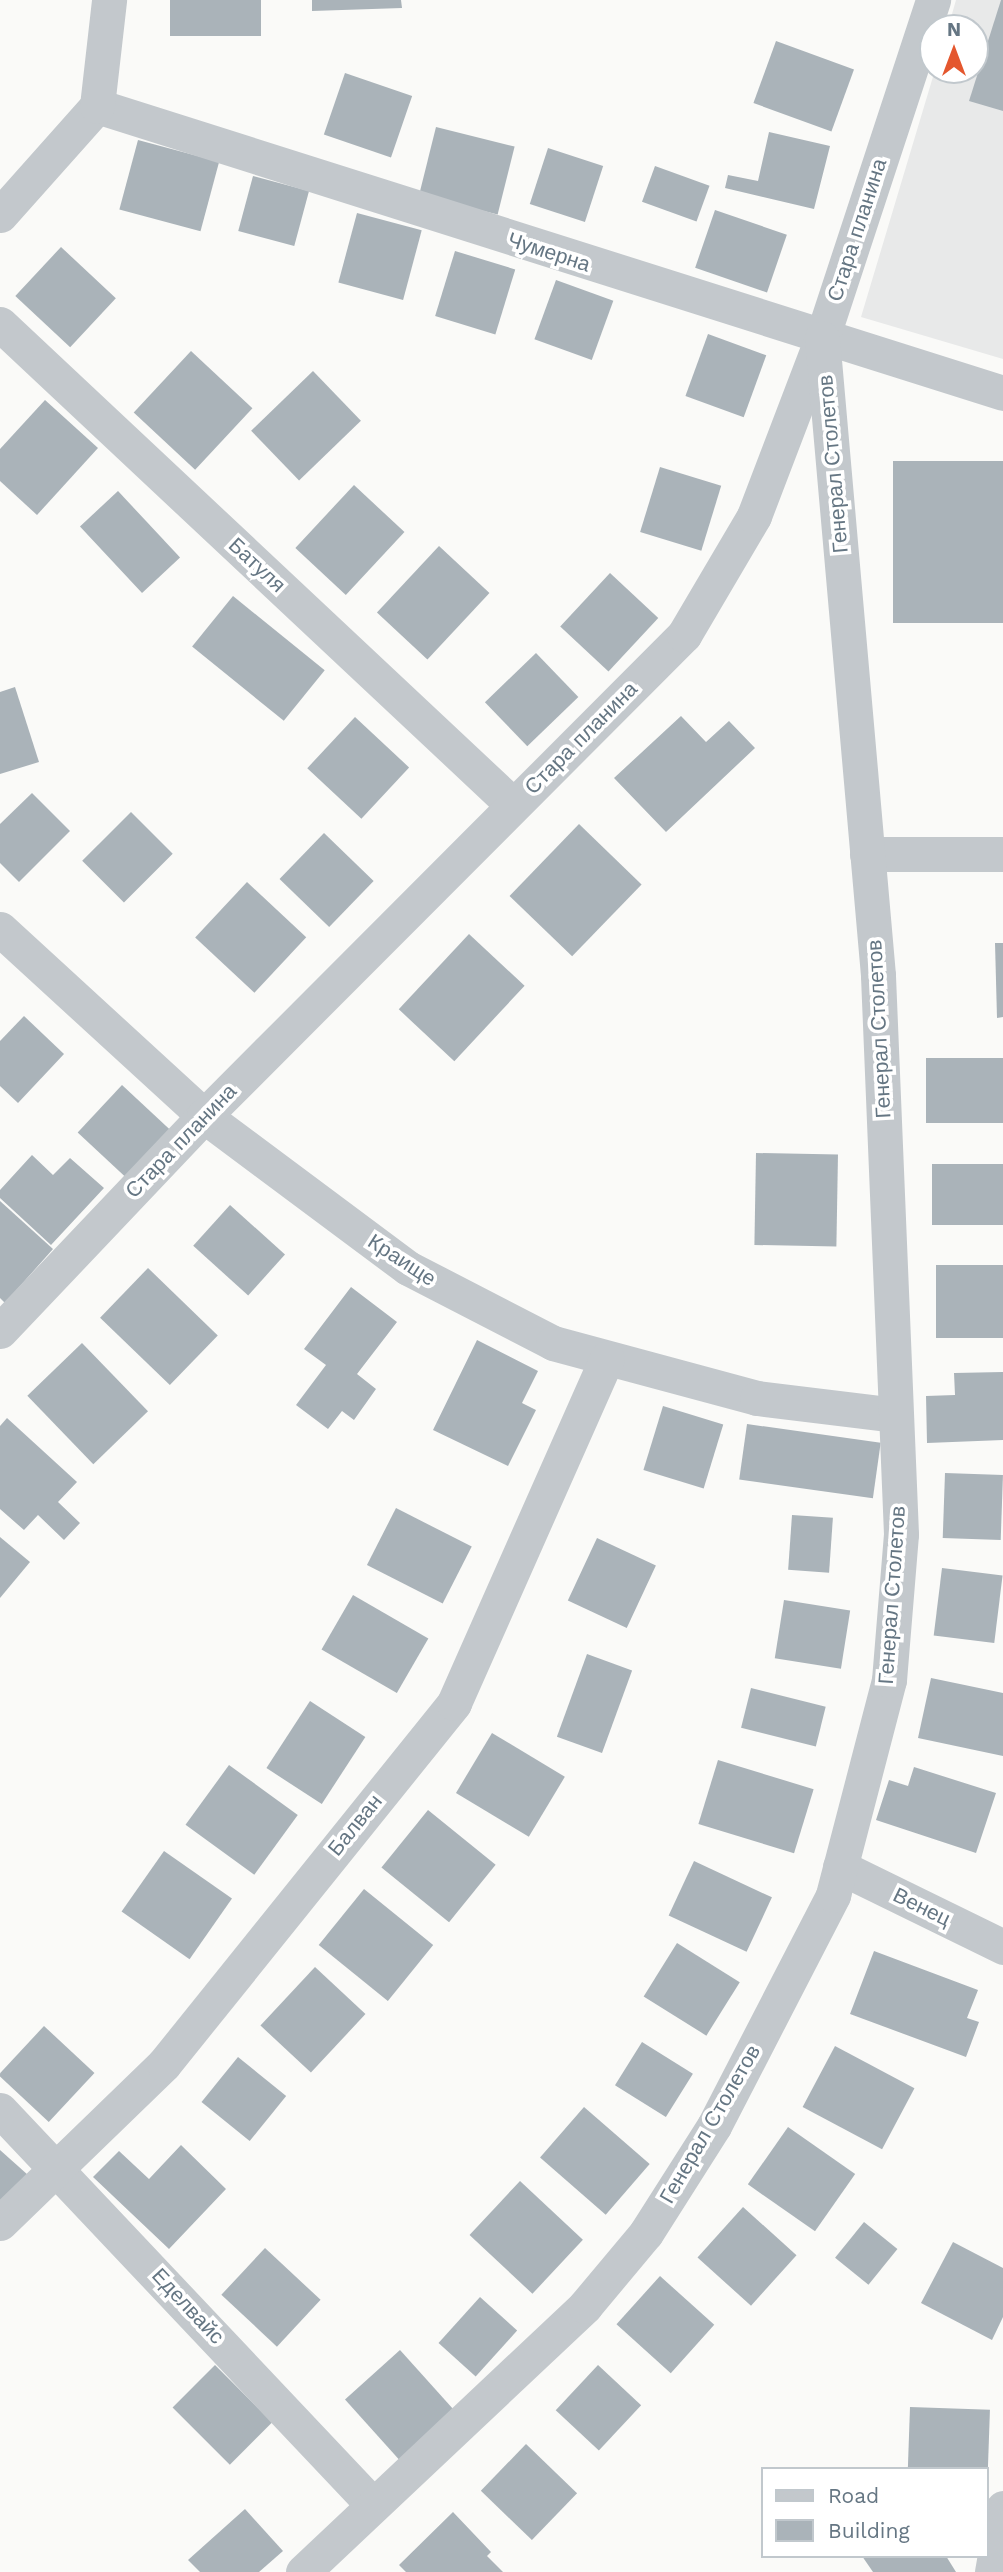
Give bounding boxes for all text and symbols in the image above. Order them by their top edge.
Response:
north arrow [919,14,989,84]
text: N [947,18,961,41]
street label: Стара планина [822,155,892,305]
street label: Чумерна [505,227,593,277]
street label: Генерал Столетов [813,374,853,554]
street label: Батуля [223,532,291,598]
street label: Стара планина [520,677,642,799]
street label: Генерал Столетов [862,939,896,1119]
street label: Стара планина [120,1079,242,1203]
street label: Краище [363,1229,441,1291]
street label: Генерал Столетов [873,1505,911,1685]
street label: Балван [323,1789,387,1861]
street label: Венец [889,1882,955,1932]
street label: Генерал Столетов [654,2040,766,2208]
street label: Еделвайс [147,2263,229,2349]
legend [762,2467,989,2558]
text: Road [828,2483,879,2508]
text: Building [828,2518,910,2543]

